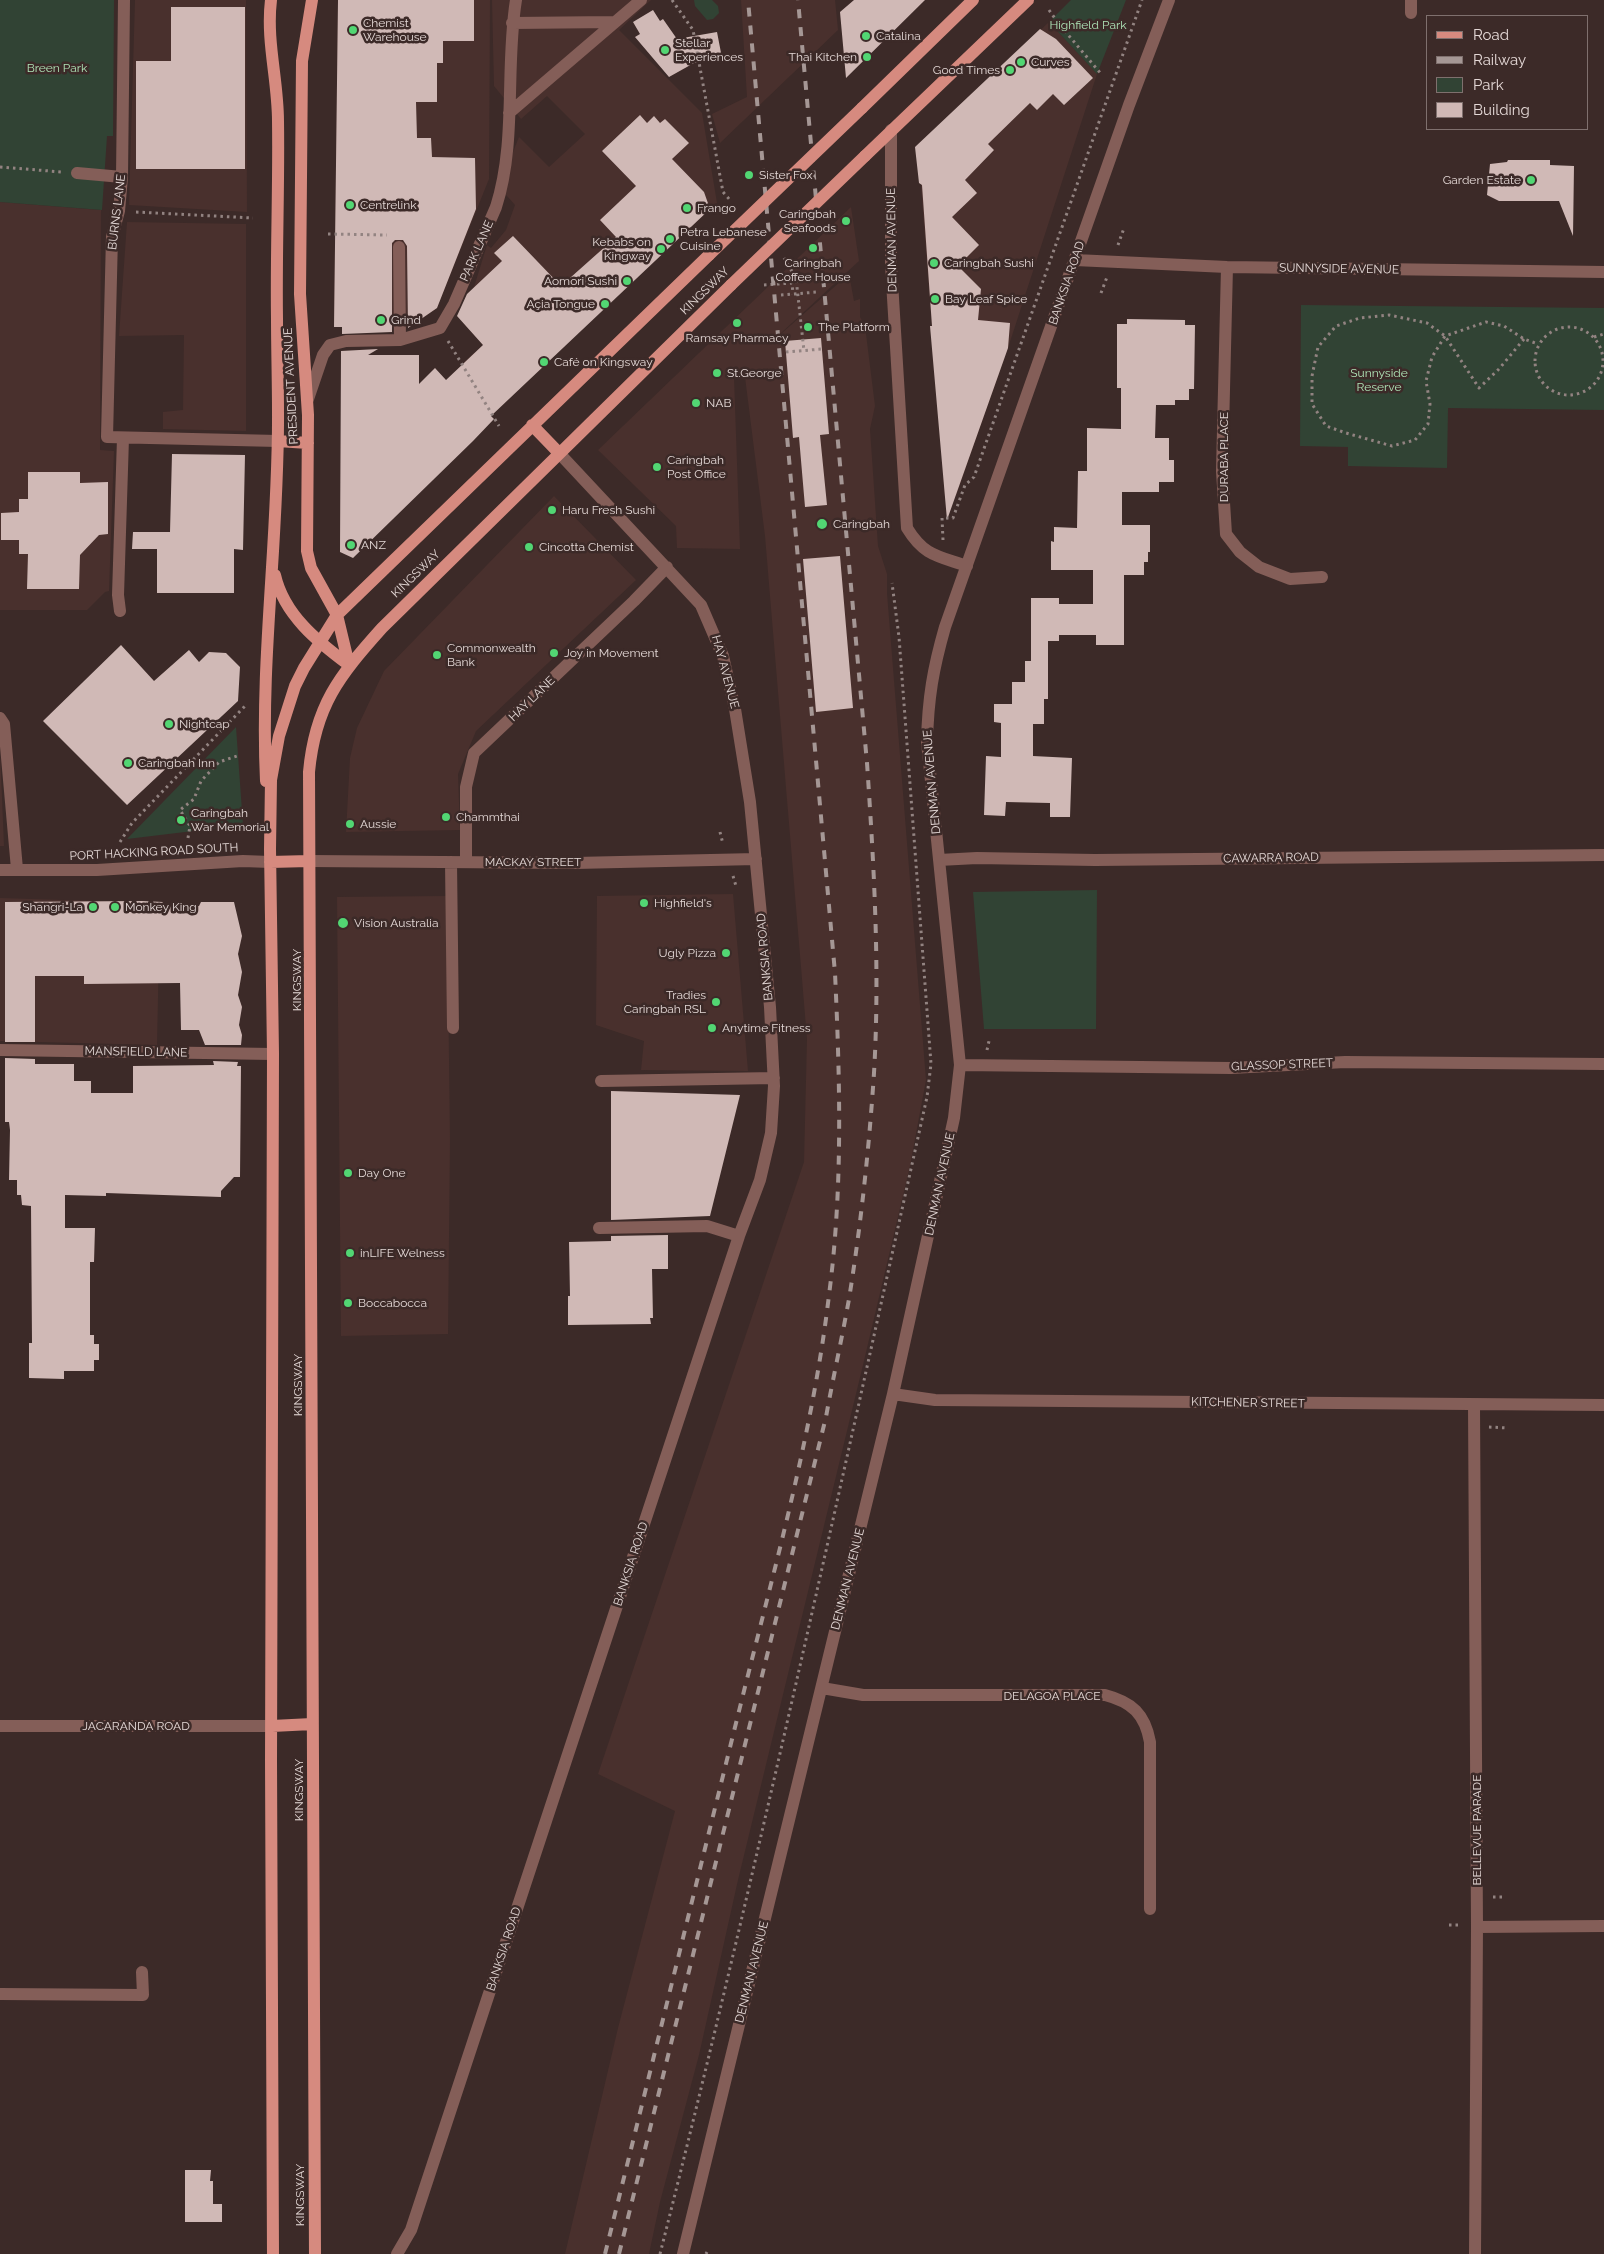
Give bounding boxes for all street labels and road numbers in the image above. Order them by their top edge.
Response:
street label: BURNS LANE [105,173,129,251]
street label: DENMAN AVENUE [884,188,900,292]
street label: PARK LANE [457,218,497,284]
street label: BANKSIA ROAD [1046,239,1088,327]
street label: SUNNYSIDE AVENUE [1279,261,1399,277]
street label: KINGSWAY [678,264,732,318]
street label: PRESIDENT AVENUE [281,327,301,445]
street label: DURABA PLACE [1217,412,1231,502]
street label: KINGSWAY [389,547,443,601]
street label: HAY AVENUE [708,634,742,710]
street label: HAY LANE [506,673,558,725]
street label: DENMAN AVENUE [920,729,944,835]
street label: PORT HACKING ROAD SOUTH [69,840,239,864]
street label: CAWARRA ROAD [1223,850,1319,866]
street label: MACKAY STREET [485,855,581,869]
street label: BANKSIA ROAD [754,913,776,1001]
street label: KINGSWAY [290,949,304,1011]
street label: MANSFIELD LANE [84,1044,188,1060]
street label: GLASSOP STREET [1231,1056,1333,1074]
street label: DENMAN AVENUE [922,1131,958,1237]
street label: KINGSWAY [291,1354,305,1416]
street label: KITCHENER STREET [1191,1395,1305,1411]
street label: BANKSIA ROAD [611,1520,651,1608]
street label: DENMAN AVENUE [828,1527,868,1631]
street label: DELAGOA PLACE [1004,1689,1100,1703]
street label: JACARANDA ROAD [82,1719,190,1733]
street label: KINGSWAY [292,1759,306,1821]
street label: BELLEVUE PARADE [1470,1775,1484,1885]
street label: BANKSIA ROAD [484,1905,524,1993]
street label: DENMAN AVENUE [732,1920,772,2024]
street label: KINGSWAY [293,2164,307,2226]

